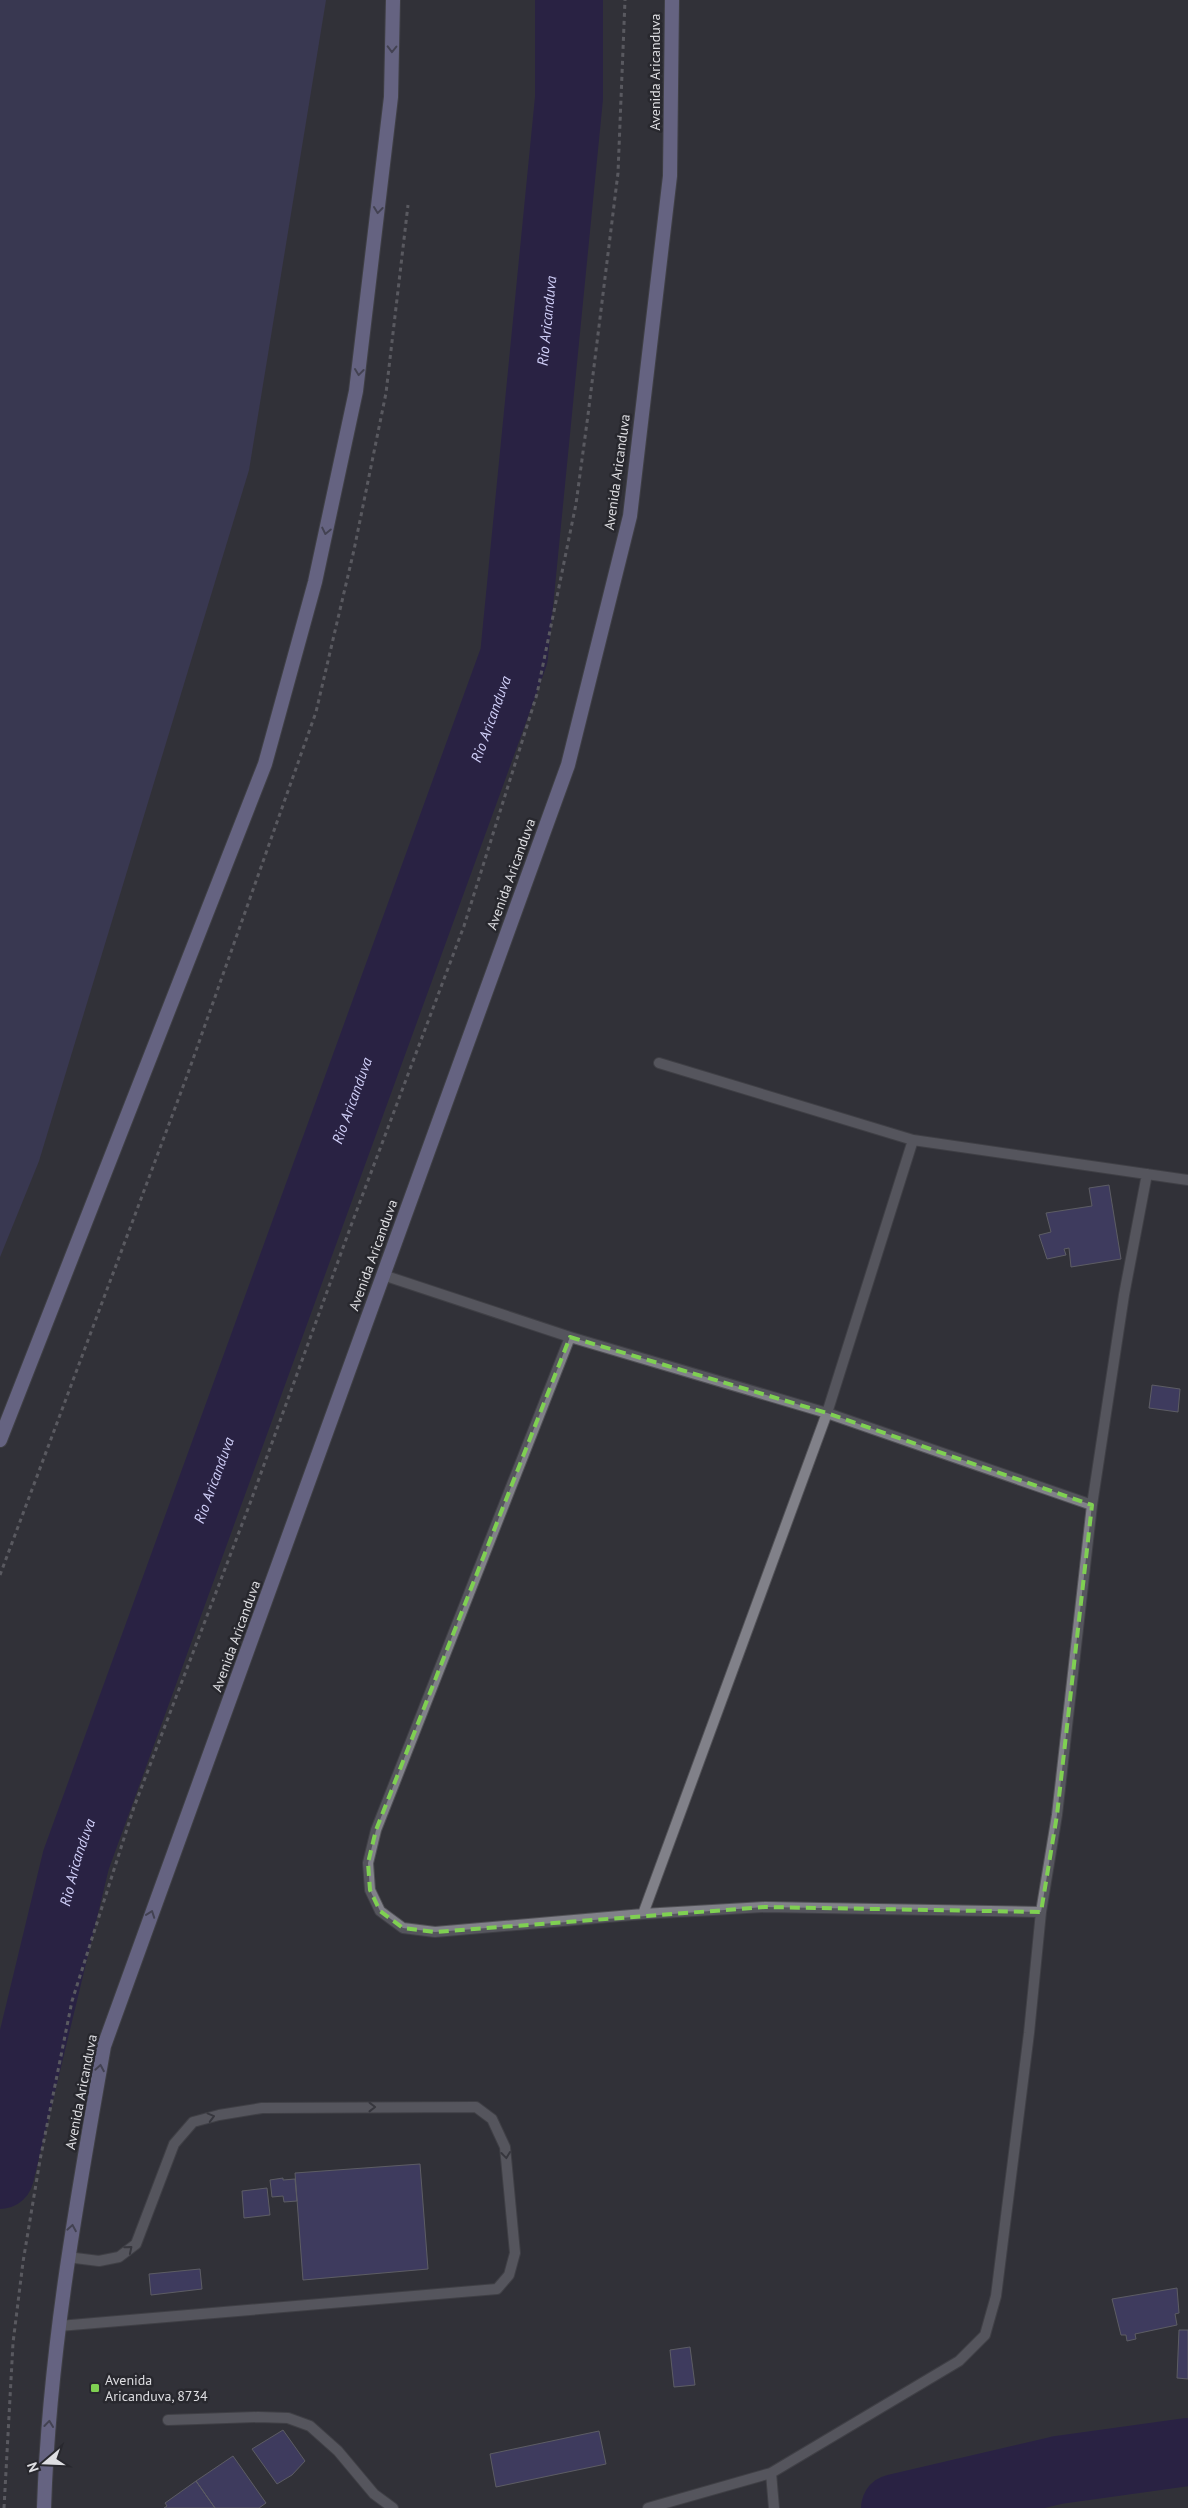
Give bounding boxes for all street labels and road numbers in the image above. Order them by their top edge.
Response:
street label: Avenida Aricanduva [646,13,664,130]
street label: Avenida Aricanduva [600,413,634,531]
street label: Avenida Aricanduva [483,816,539,932]
street label: Avenida Aricanduva [345,1197,401,1313]
street label: Avenida Aricanduva [208,1578,264,1694]
street label: Avenida Aricanduva [61,2033,101,2151]

